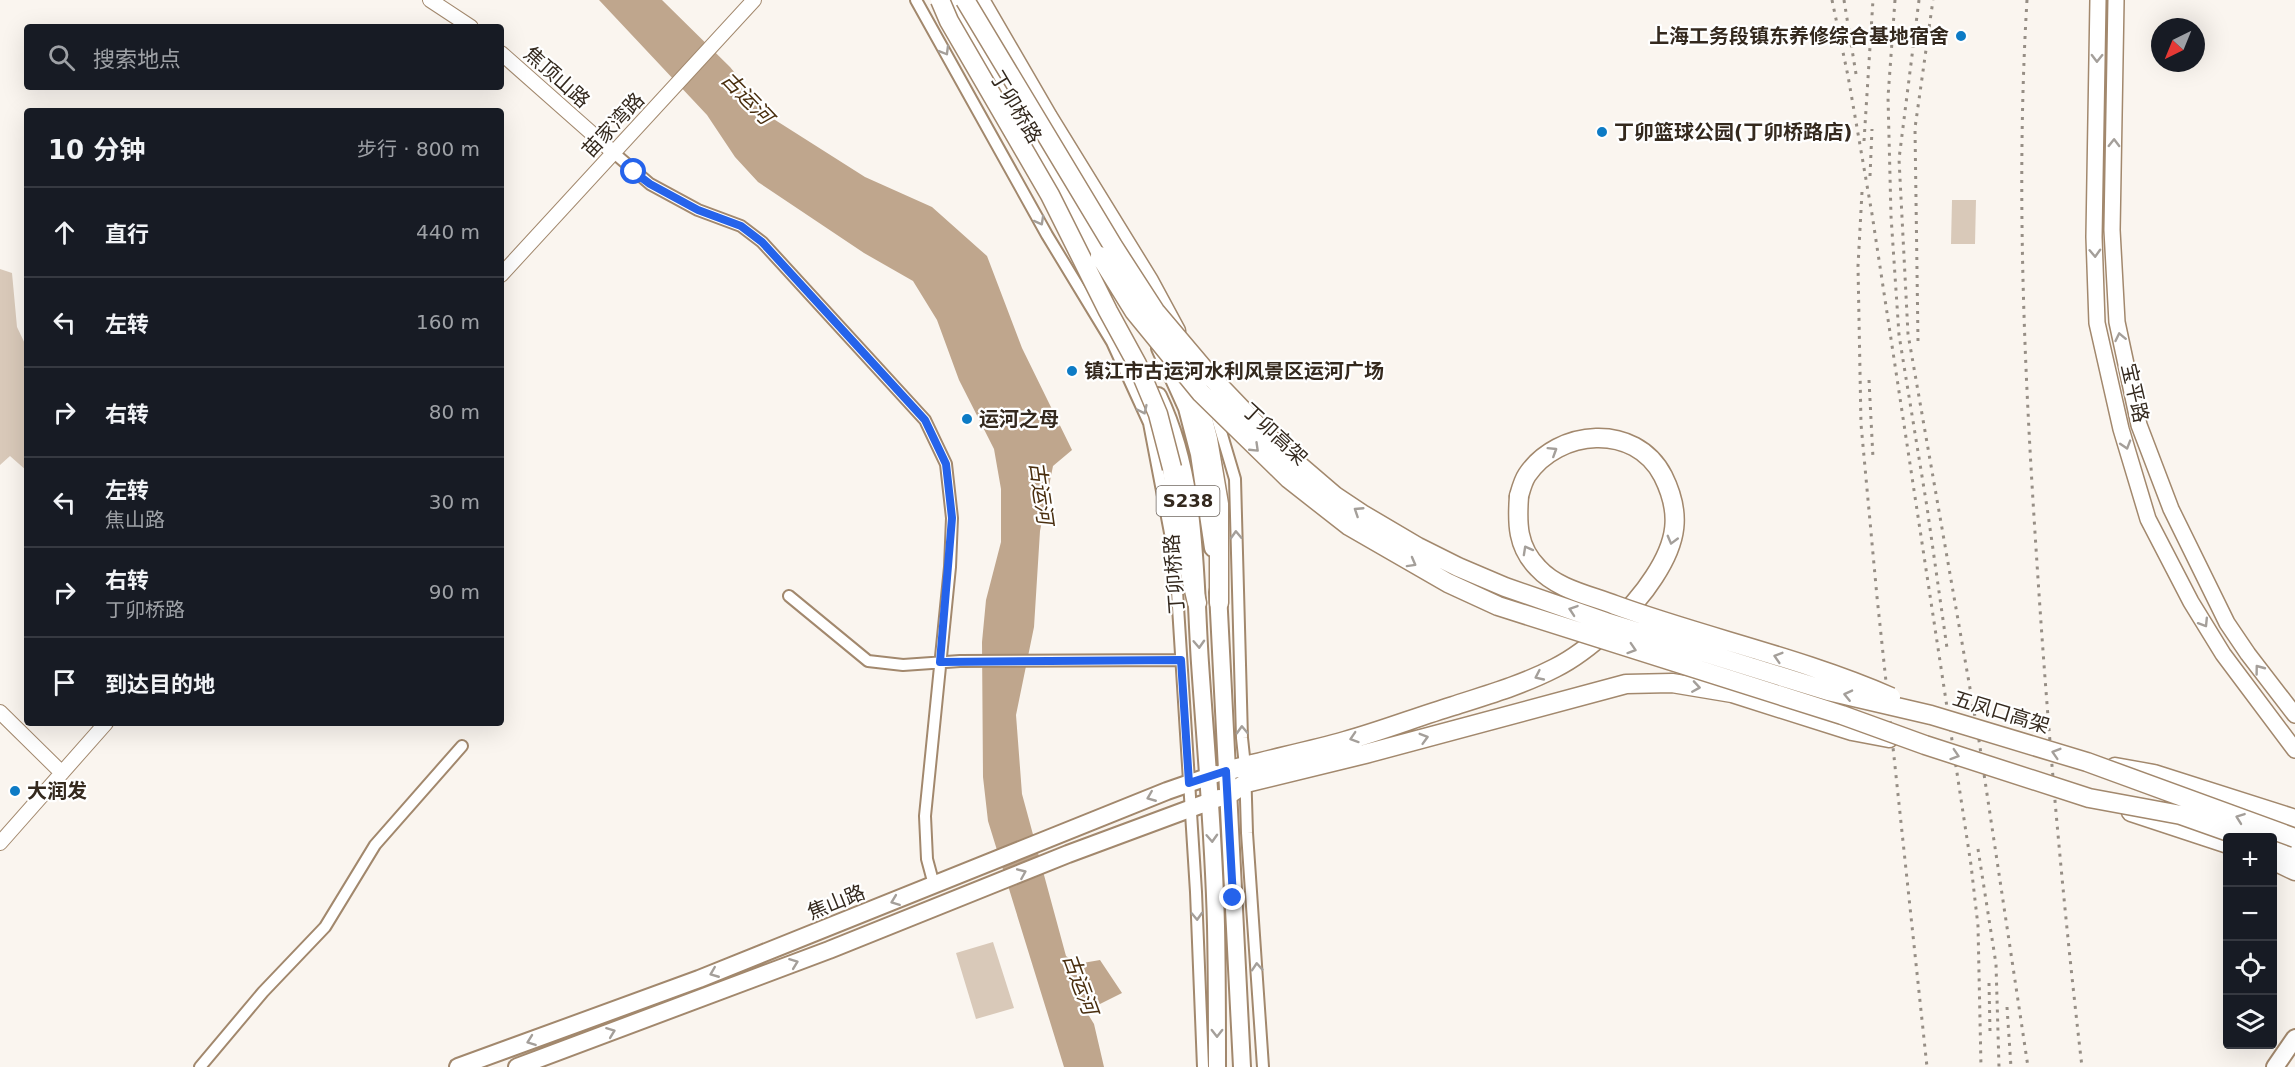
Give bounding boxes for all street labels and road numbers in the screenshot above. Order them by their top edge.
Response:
street label: 焦顶山路 [519,41,595,113]
street label: 丁卯桥路 [985,67,1047,147]
street label: 苗家湾路 [577,88,649,162]
street label: 宝平路 [2117,361,2153,425]
street label: 丁卯高架 [1238,398,1312,470]
road number: S238 [1156,486,1220,516]
street label: 丁卯桥路 [1159,533,1189,615]
street label: 五凤口高架 [1950,686,2052,738]
street label: 焦山路 [804,880,868,924]

